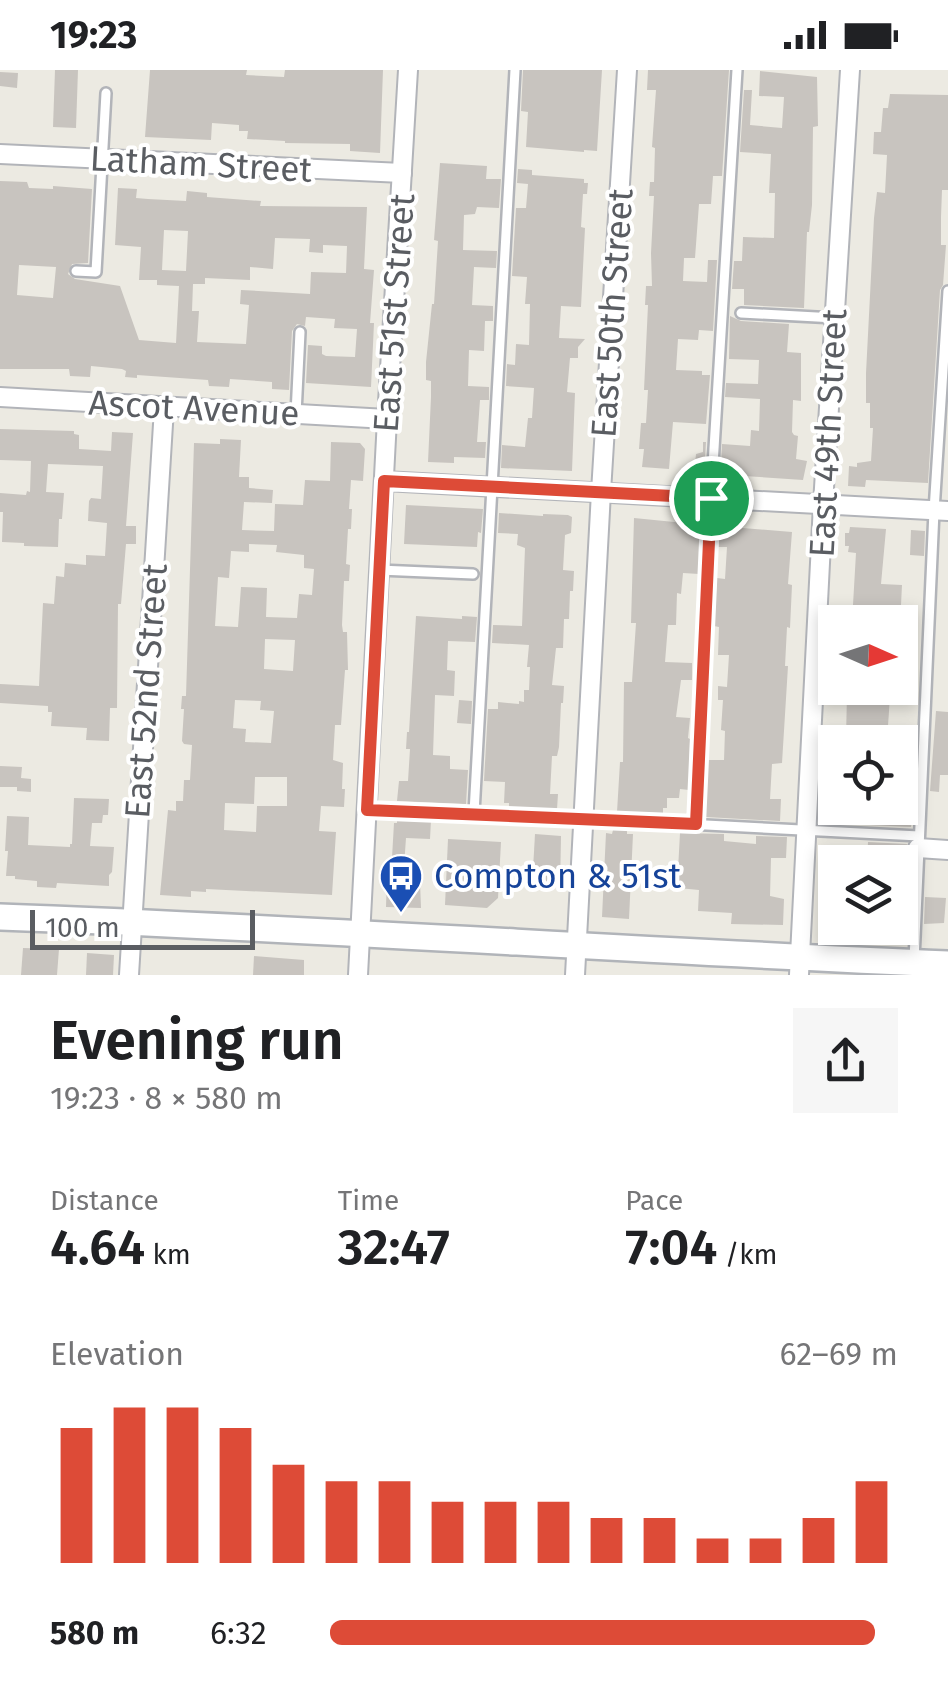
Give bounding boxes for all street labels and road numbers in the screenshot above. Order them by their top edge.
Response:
street label: Latham Street [89,137,314,191]
street label: East 50th Street [582,187,642,439]
street label: East 51st Street [365,192,423,434]
street label: East 49th Street [801,307,856,558]
street label: Ascot Avenue [88,382,300,434]
street label: East 52nd Street [116,562,176,820]

